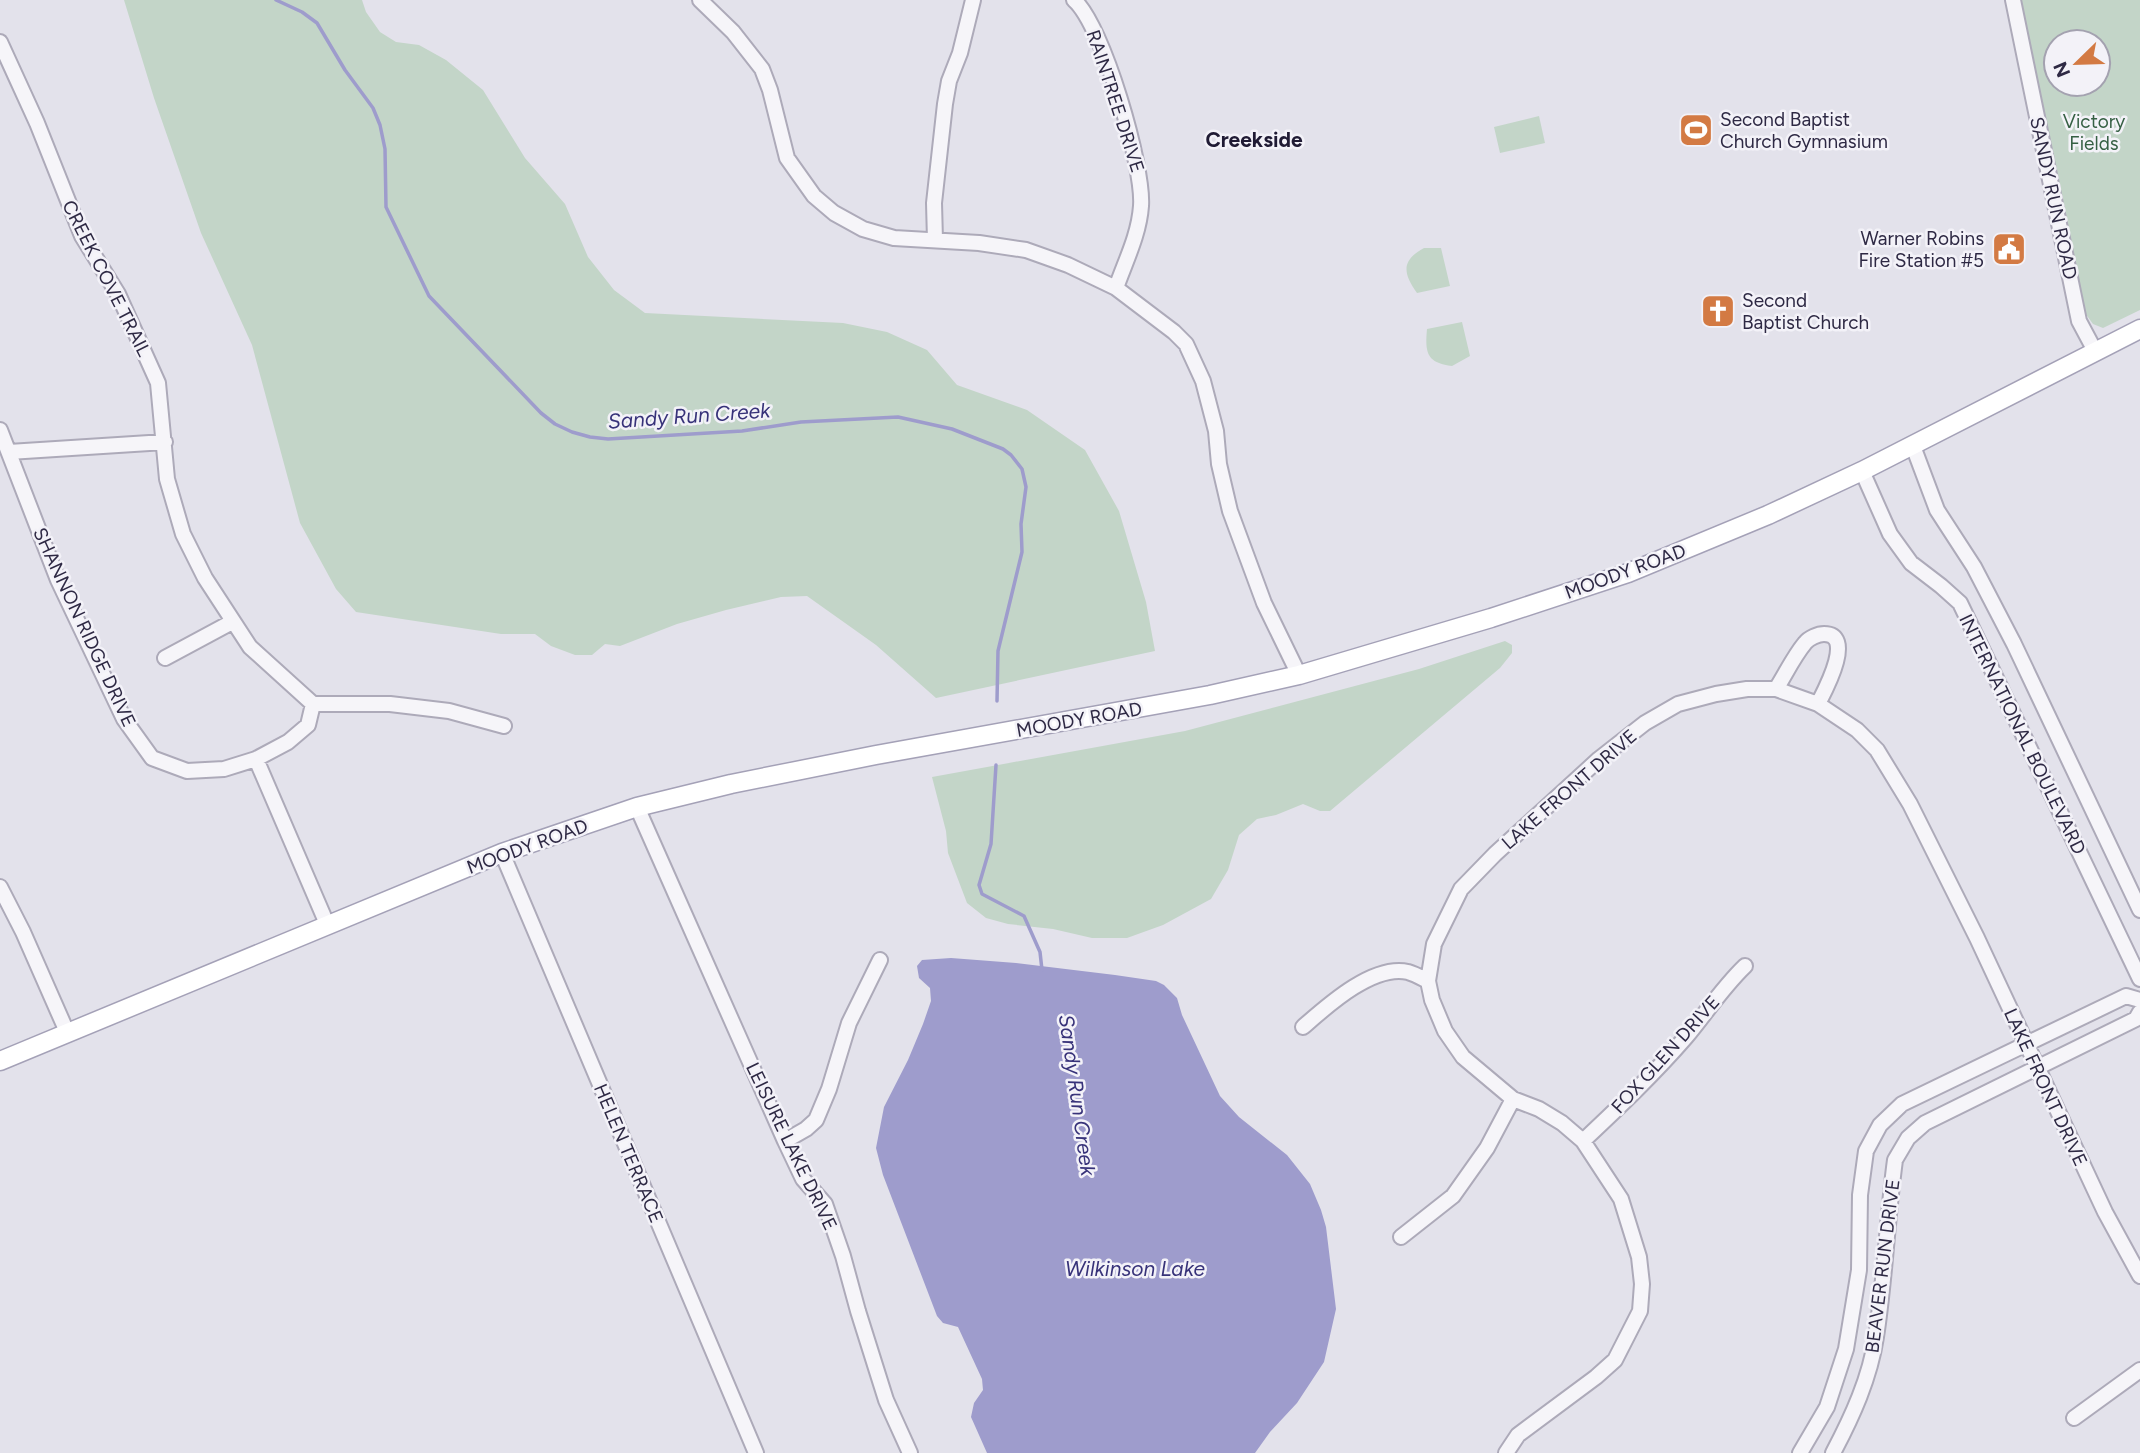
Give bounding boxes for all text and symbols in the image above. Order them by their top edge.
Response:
street label: RAINTREE DRIVE [1082,27,1149,175]
north arrow [2042,28,2112,98]
text: N [2048,58,2075,81]
place label: Second Baptist Church Gymnasium [1720,108,1888,153]
park label: Victory Fields [2063,110,2125,155]
sports icon: Second Baptist Church Gymnasium [1677,111,1715,149]
street label: SANDY RUN ROAD [2025,115,2082,281]
district label: Creekside [1205,127,1303,152]
street label: CREEK COVE TRAIL [57,196,156,360]
place label: Warner Robins Fire Station #5 [1859,227,1984,272]
public building icon: Warner Robins Fire Station #5 [1990,230,2028,268]
place label: Second Baptist Church [1742,289,1869,334]
church icon: Second Baptist Church [1699,292,1737,330]
water label: Sandy Run Creek [607,397,772,434]
street label: SHANNON RIDGE DRIVE [28,524,141,731]
street label: MOODY ROAD [1561,539,1689,604]
street label: INTERNATIONAL BOULEVARD [1954,610,2091,858]
street label: MOODY ROAD [1014,697,1144,742]
street label: LAKE FRONT DRIVE [1497,724,1642,854]
street label: MOODY ROAD [463,814,591,879]
street label: FOX GLEN DRIVE [1606,991,1724,1118]
street label: LAKE FRONT DRIVE [1999,1005,2092,1170]
water label: Sandy Run Creek [1054,1013,1101,1178]
street label: LEISURE LAKE DRIVE [741,1058,842,1234]
street label: HELEN TERRACE [589,1080,668,1226]
street label: BEAVER RUN DRIVE [1860,1178,1905,1354]
water label: Wilkinson Lake [1065,1256,1206,1281]

